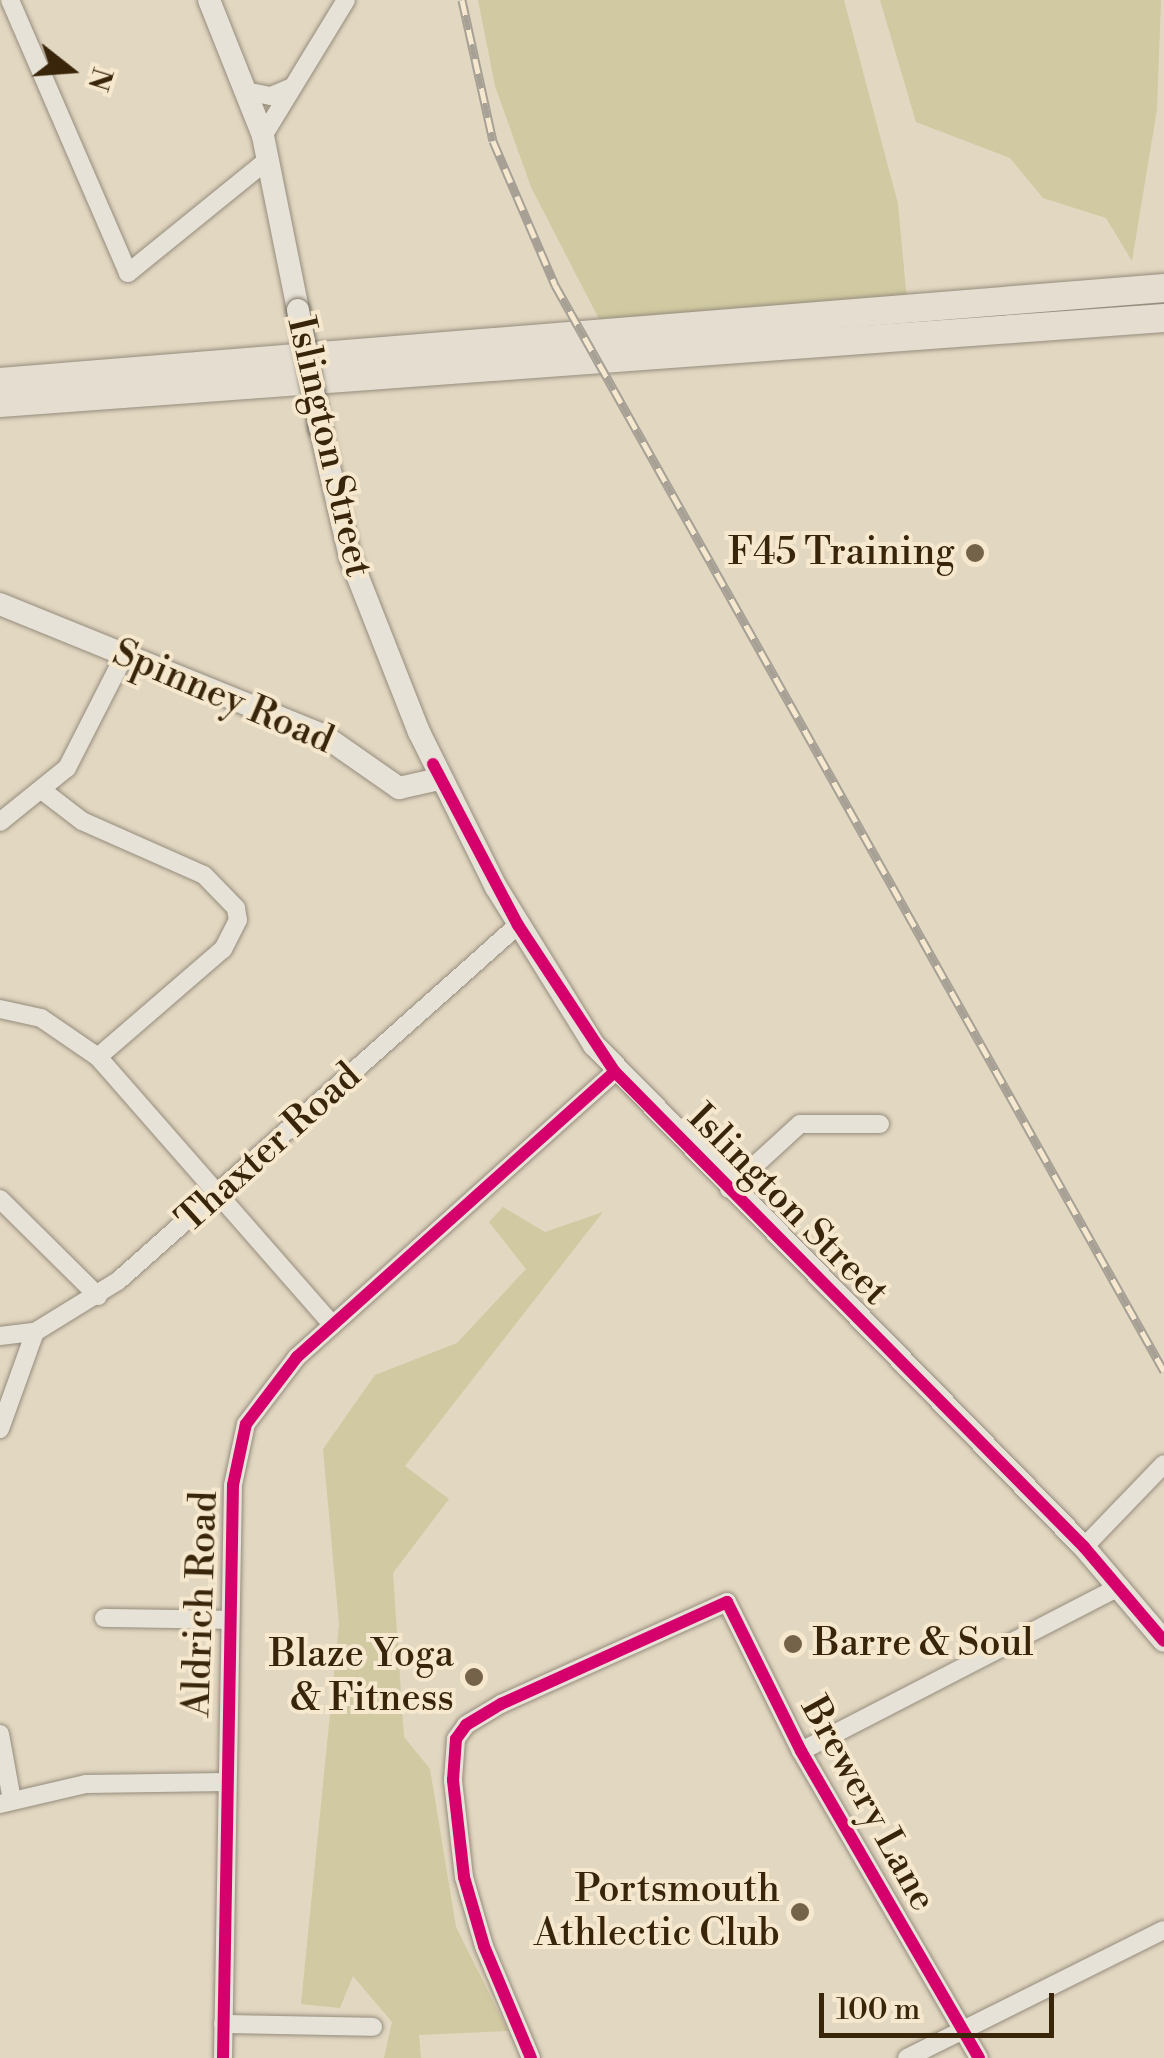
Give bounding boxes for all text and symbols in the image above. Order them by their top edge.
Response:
north arrow [20,20,120,120]
text: N [79,63,119,95]
street label: Islington Street [277,313,381,581]
place label: F45 Training [728,530,955,576]
marker: F45 Training [964,542,986,564]
street label: Spinney Road [106,630,340,764]
street label: Thaxter Road [168,1053,370,1243]
street label: Islington Street [678,1095,898,1315]
street label: Aldrich Road [174,1490,228,1718]
place label: Barre & Soul [813,1621,1034,1667]
place label: Blaze Yoga & Fitness [269,1632,454,1722]
marker: Barre & Soul [782,1633,804,1655]
marker: Blaze Yoga & Fitness [463,1666,485,1688]
street label: Brewery Lane [791,1689,945,1919]
place label: Portsmouth Athlectic Club [534,1867,780,1956]
marker: Portsmouth Athlectic Club [789,1901,811,1923]
scale bar [824,1973,1059,2035]
text: 100 m [836,1991,920,2029]

